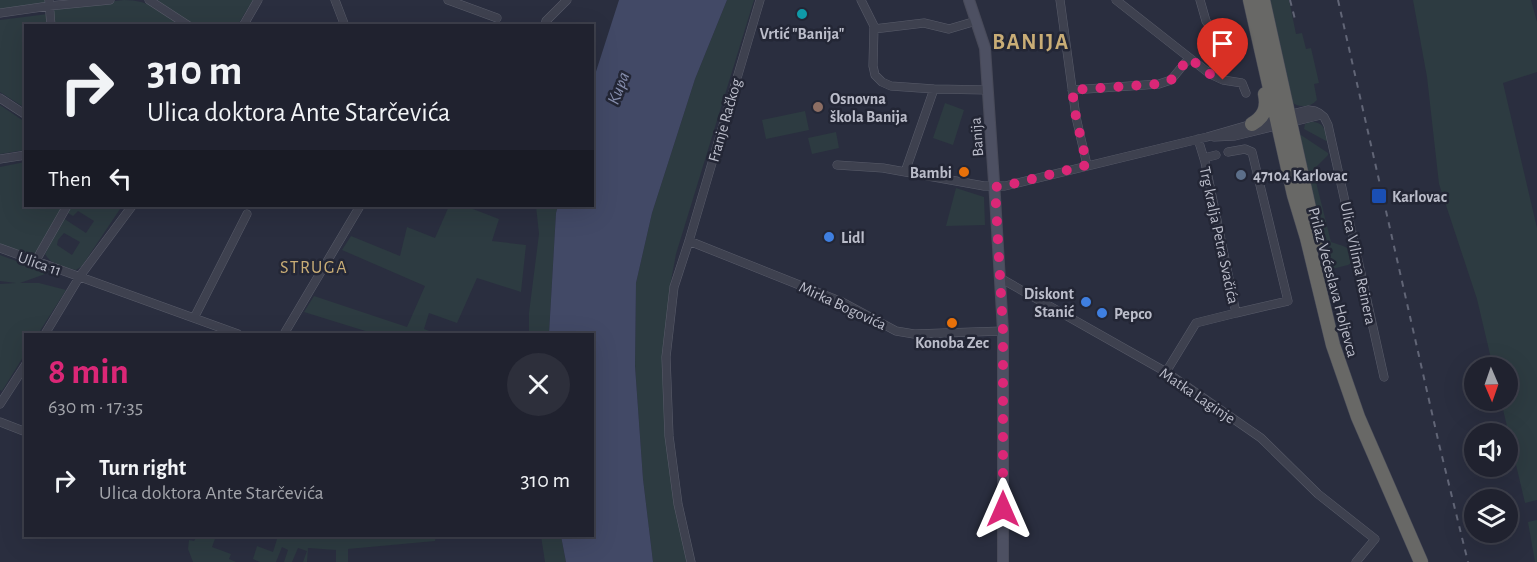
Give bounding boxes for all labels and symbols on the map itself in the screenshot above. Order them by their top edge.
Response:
marker: Vrtić "Banija" [795,7,809,21]
pin [1197,18,1248,80]
place label: Vrtić "Banija" [759,26,845,43]
district label: BANIJA [992,31,1070,53]
water label: Kupa [605,69,633,107]
street label: Franje Račkog [705,77,746,164]
place label: Osnovna škola Banija [830,91,908,126]
marker: Osnovna škola Banija [811,100,825,114]
street label: Banija [968,117,987,157]
place label: Bambi [910,165,952,181]
marker: Bambi [957,165,971,179]
street label: Trg kralja Petra Svačića [1196,165,1241,306]
marker: 47104 Karlovac [1234,168,1248,182]
place label: 47104 Karlovac [1253,168,1347,184]
marker: Karlovac [1370,187,1388,205]
place label: Karlovac [1392,189,1447,205]
street label: Ulica Vilima Reinera [1337,200,1379,326]
street label: Prilaz Većeslava Holjevca [1304,206,1361,359]
marker: Lidl [822,230,836,244]
place label: Lidl [841,230,865,246]
street label: Ulica 11 [16,249,64,279]
district label: STRUGA [280,259,348,277]
street label: Mirka Bogovića [796,279,889,333]
place label: Diskont Stanić [1024,286,1075,320]
marker: Diskont Stanić [1079,295,1093,309]
marker: Pepco [1095,306,1109,320]
place label: Pepco [1114,306,1152,322]
marker: Konoba Zec [945,316,959,330]
place label: Konoba Zec [915,335,989,351]
north arrow [1464,357,1518,411]
street label: Matka Laginje [1156,365,1238,428]
position arrow [971,477,1035,541]

